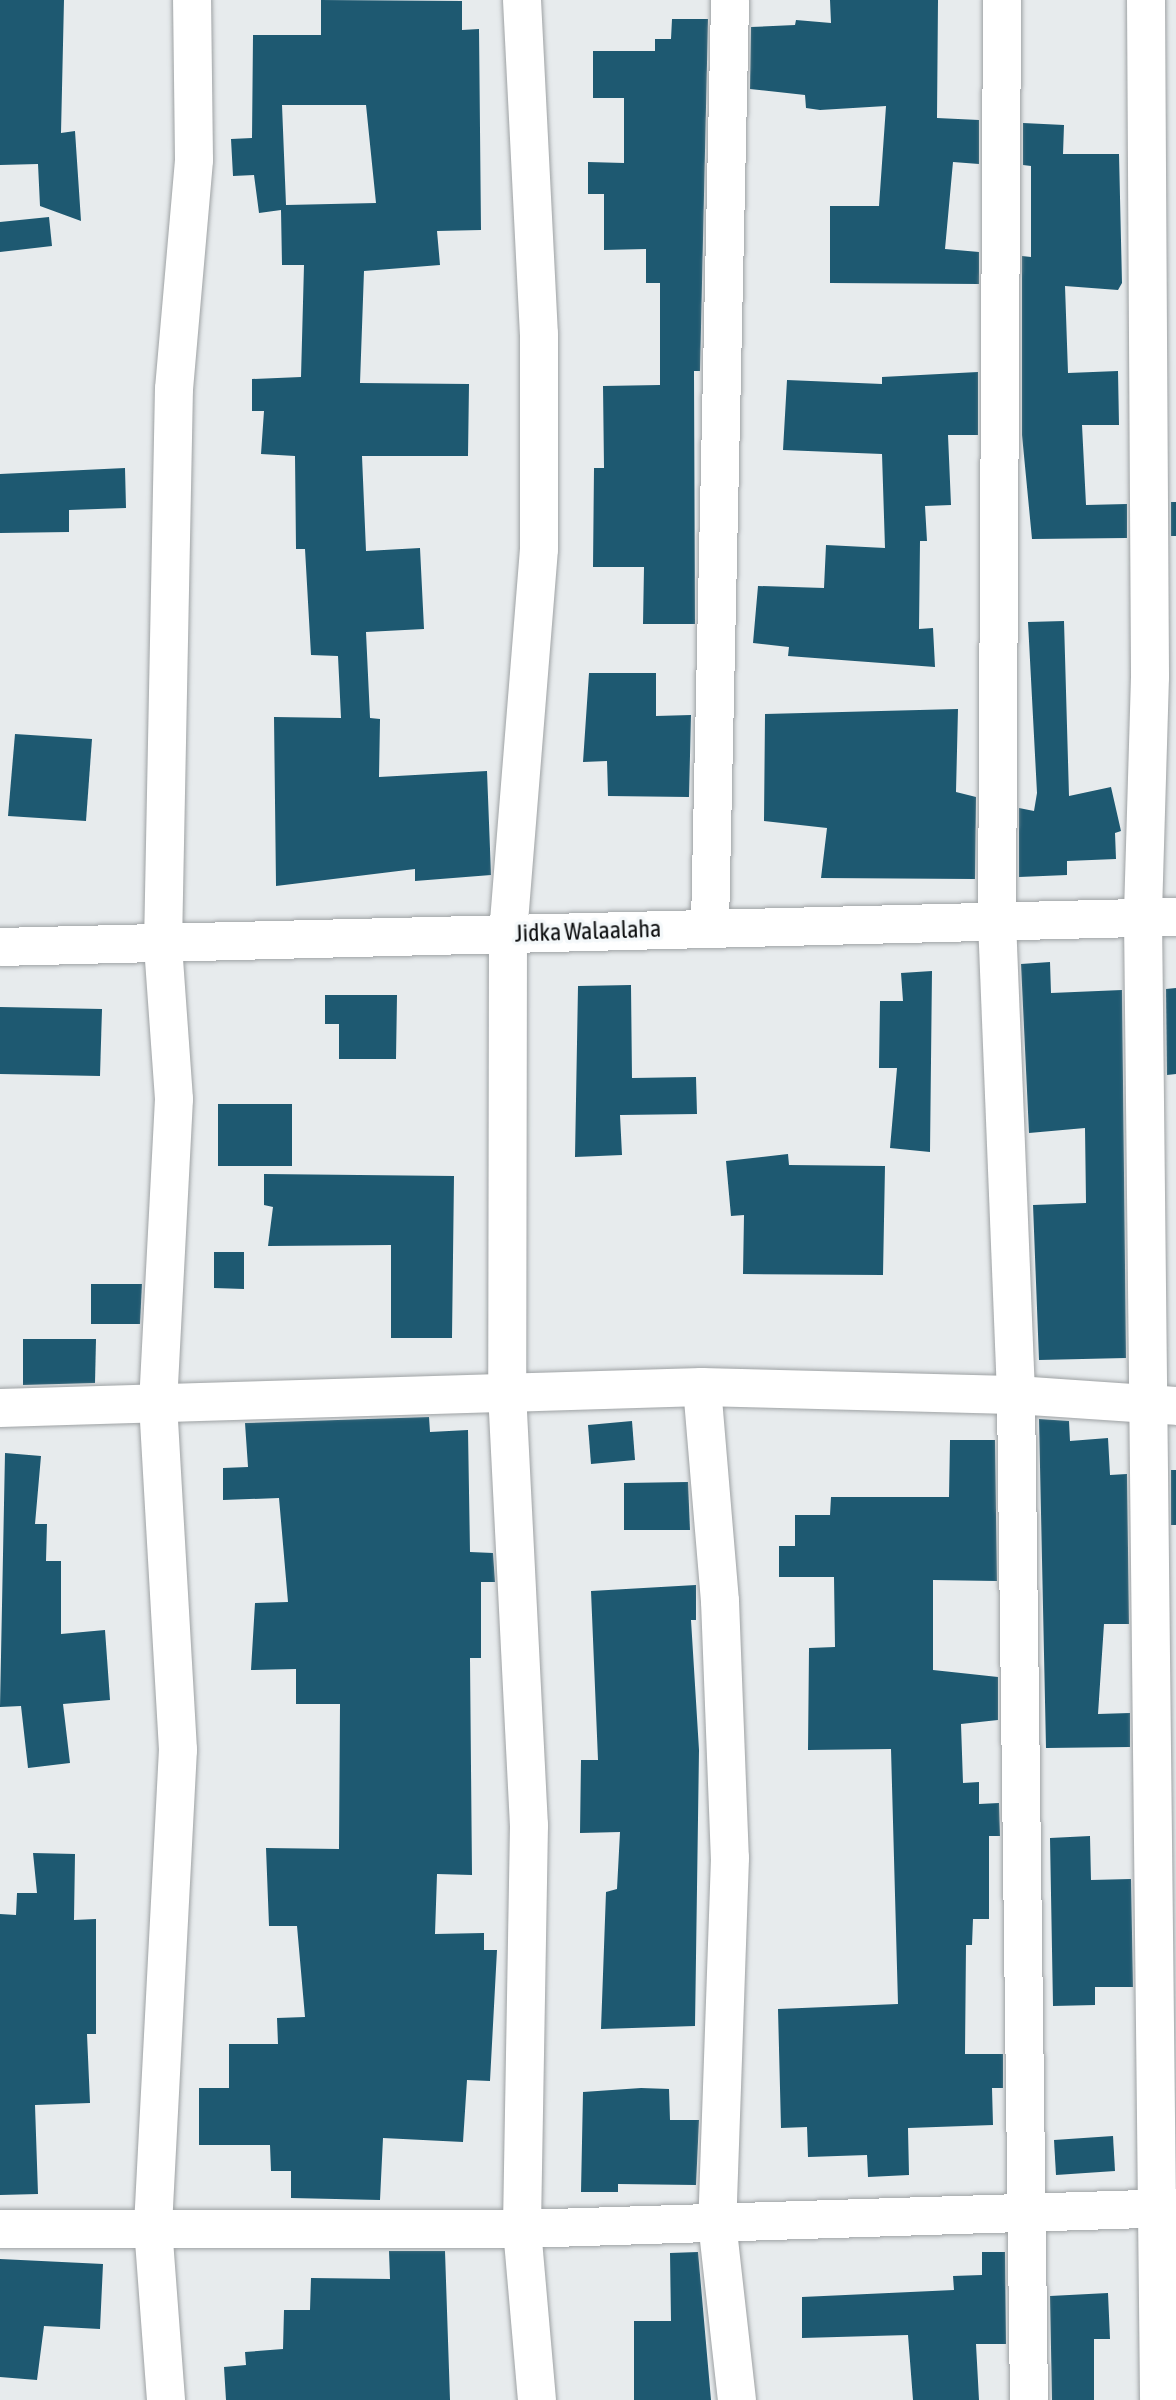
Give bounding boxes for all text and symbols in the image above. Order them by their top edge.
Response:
street label: Jidka Walaalaha [514,914,662,948]

